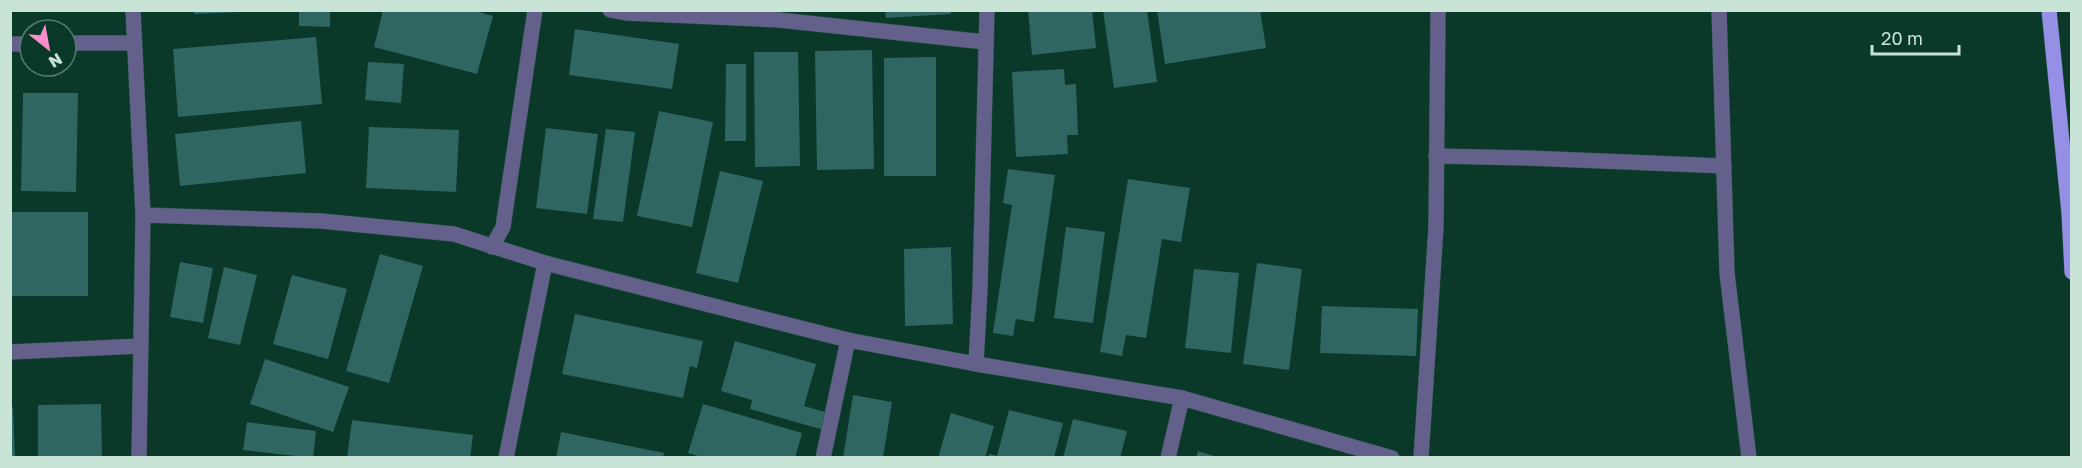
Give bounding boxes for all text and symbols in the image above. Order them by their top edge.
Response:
north arrow [18,18,78,78]
scale bar [1872,18,1959,56]
text: 20 m [1881,27,1923,49]
text: N [45,49,66,73]

